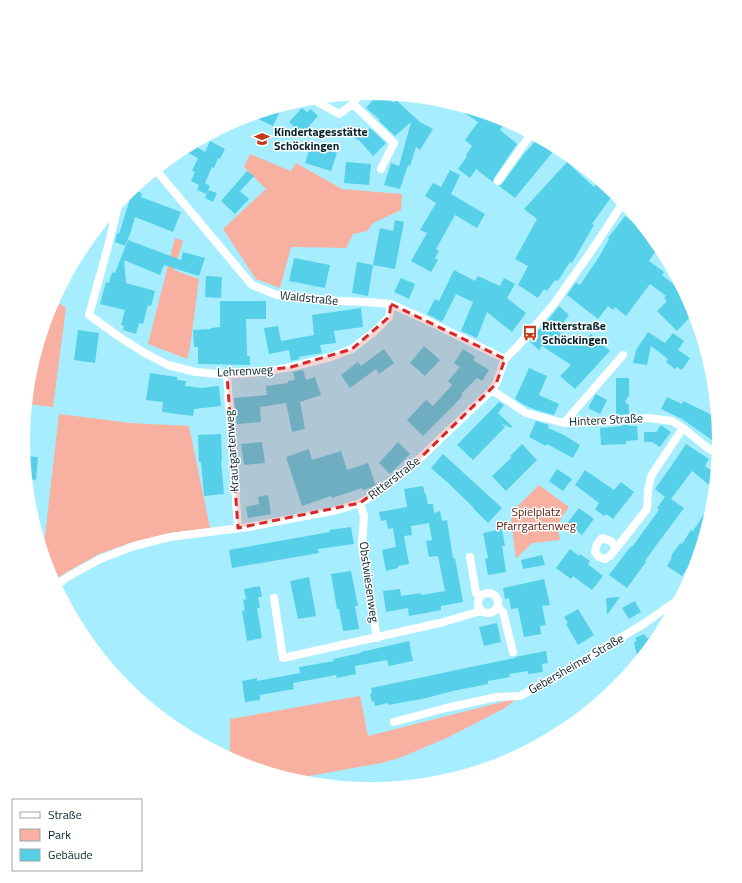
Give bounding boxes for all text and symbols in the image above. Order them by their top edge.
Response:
place label: Kindertagesstätte Schöckingen [274,122,368,155]
school or university icon: Kindertagesstätte Schöckingen [253,130,271,148]
street label: Waldstraße [279,285,339,310]
place label: Ritterstraße Schöckingen [542,316,607,349]
bus stop icon: Ritterstraße Schöckingen [521,324,539,342]
street label: Lehrenweg [217,360,273,381]
street label: Hintere Straße [569,408,643,431]
street label: Krautgartenweg [219,410,244,493]
street label: Ritterstraße [364,451,424,504]
park label: Spielplatz Pfarrgartenweg [496,502,576,535]
street label: Obstwiesenweg [354,540,385,623]
street label: Gebersheimer Straße [525,629,627,699]
legend [12,799,142,871]
text: Straße [48,805,82,824]
text: Park [48,825,71,844]
text: Gebäude [48,845,93,864]

